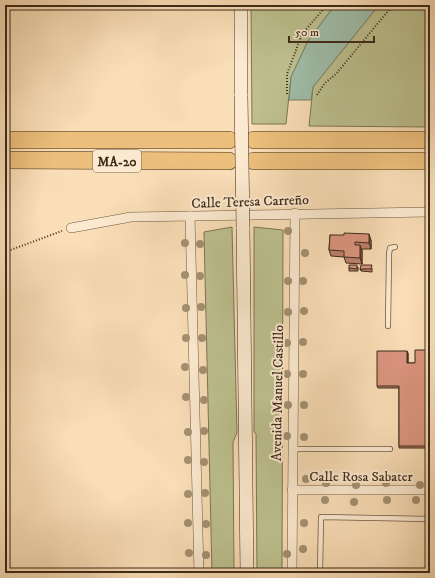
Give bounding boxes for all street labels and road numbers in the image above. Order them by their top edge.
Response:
road number: MA-20 [93,150,141,172]
street label: Calle Teresa Carreño [191,191,309,213]
street label: Avenida Manuel Castillo [268,324,288,461]
street label: Calle Rosa Sabater [309,468,413,486]

